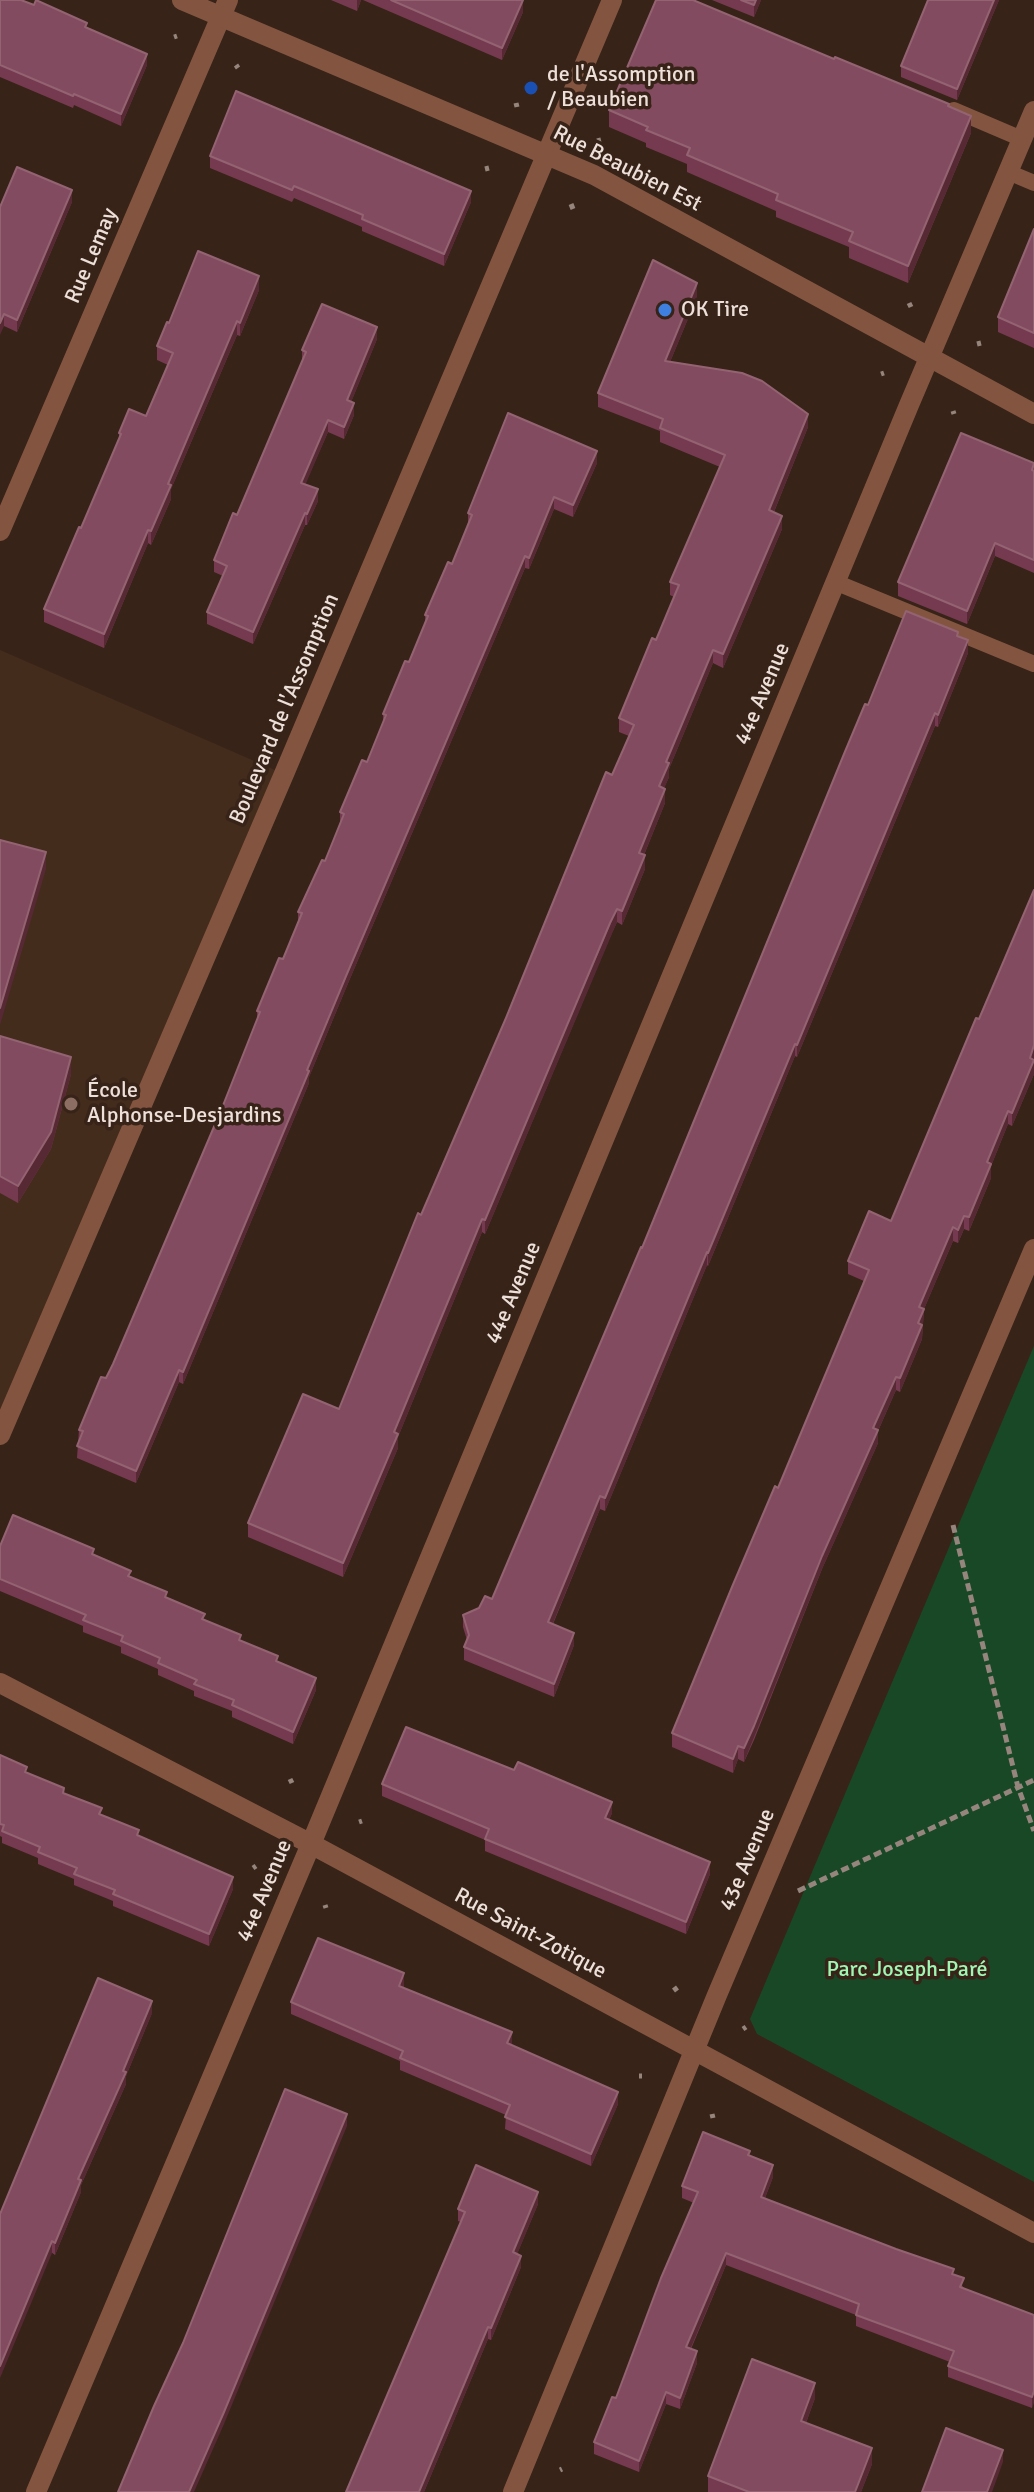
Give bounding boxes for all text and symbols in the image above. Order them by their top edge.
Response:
place label: de l'Assomption / Beaubien [547,62,695,114]
marker: de l'Assomption / Beaubien [522,79,540,97]
street label: Rue Beaubien Est [548,120,706,218]
street label: Rue Lemay [60,204,124,308]
place label: OK Tire [681,297,749,323]
marker: OK Tire [656,301,674,319]
street label: Boulevard de l'Assomption [224,590,346,828]
street label: 44e Avenue [730,639,796,749]
place label: École Alphonse-Desjardins [87,1078,281,1130]
marker: École Alphonse-Desjardins [62,1095,80,1113]
street label: 44e Avenue [481,1238,547,1348]
street label: 43e Avenue [715,1805,781,1915]
street label: 44e Avenue [232,1836,298,1946]
street label: Rue Saint-Zotique [449,1883,611,1985]
park label: Parc Joseph-Paré [826,1957,988,1983]

